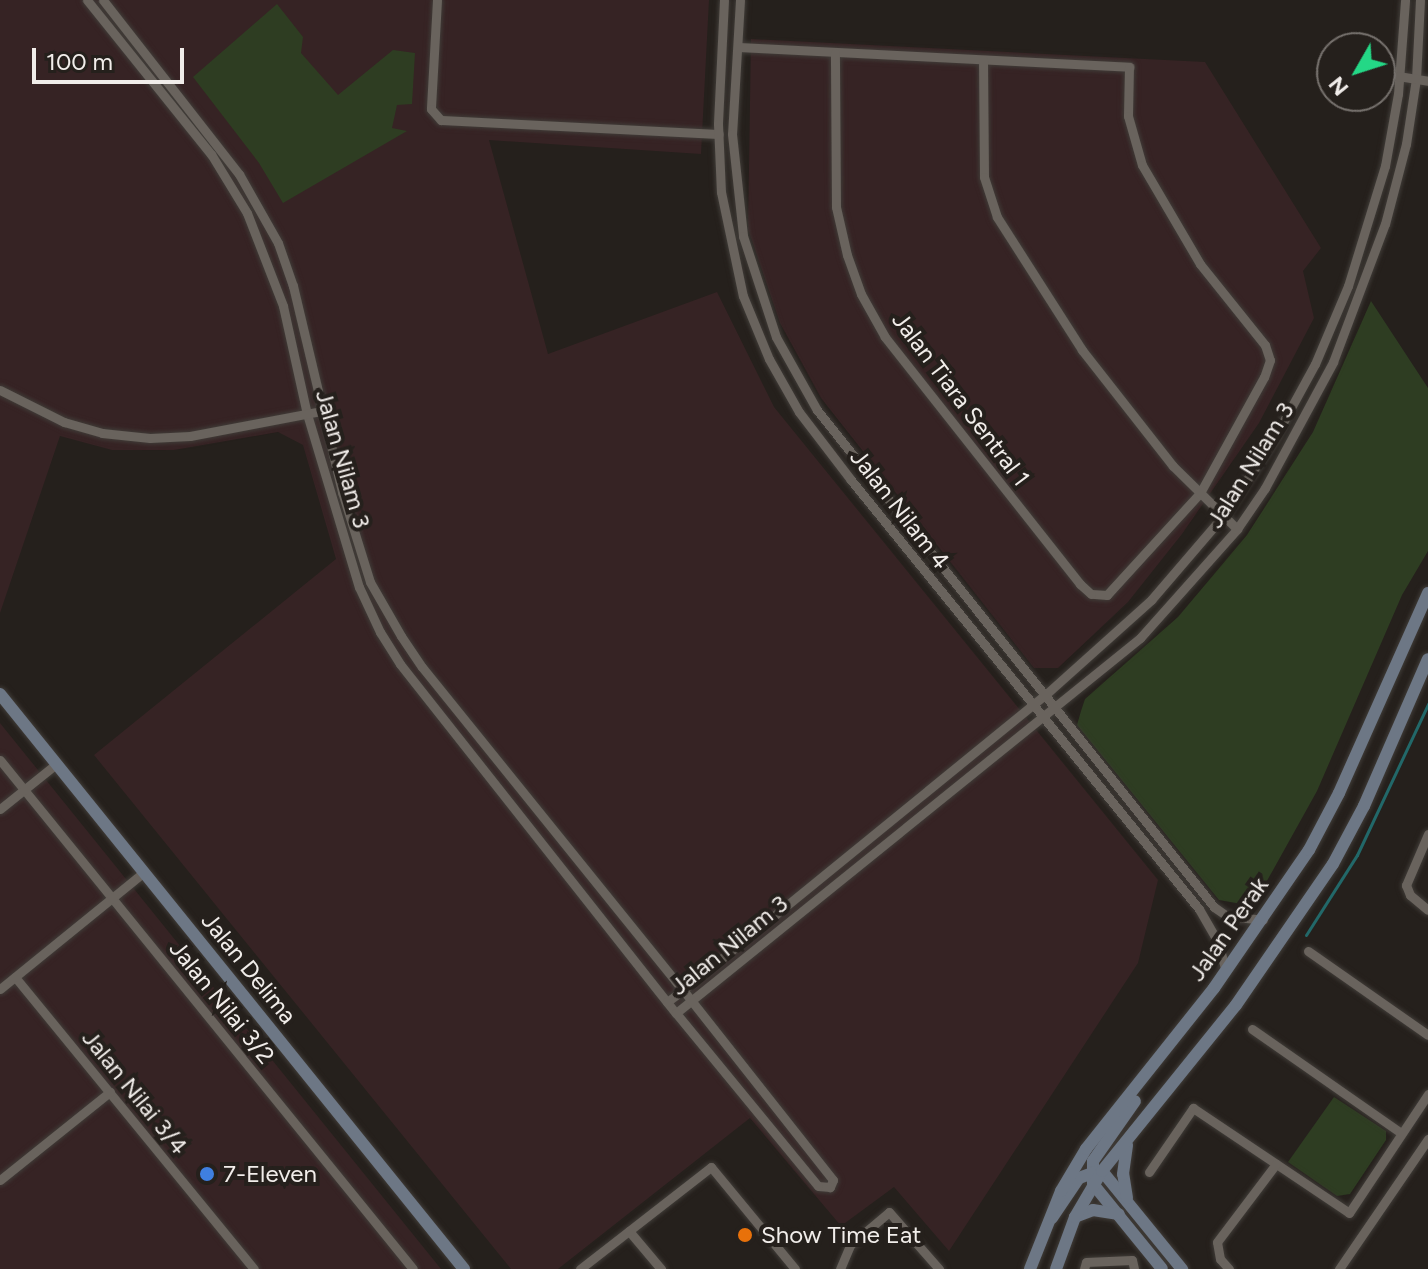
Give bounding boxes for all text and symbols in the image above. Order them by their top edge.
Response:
scale bar [36,32,188,82]
north arrow [1316,32,1396,112]
text: 100 m [46,47,113,76]
text: N [1323,71,1354,101]
street label: Jalan Tiara Sentral 1 [886,306,1036,492]
street label: Jalan Nilam 3 [310,387,376,531]
street label: Jalan Nilam 3 [1200,397,1300,533]
street label: Jalan Nilam 4 [844,443,956,575]
street label: Jalan Perak [1182,872,1274,986]
street label: Jalan Nilam 3 [665,889,793,1001]
street label: Jalan Delima [195,907,303,1029]
street label: Jalan Nilai 3/2 [163,934,281,1070]
street label: Jalan Nilai 3/4 [76,1024,194,1160]
place label: 7-Eleven [223,1160,317,1188]
marker: 7-Eleven [198,1165,216,1183]
place label: Show Time Eat [761,1221,921,1249]
marker: Show Time Eat [736,1226,754,1244]

